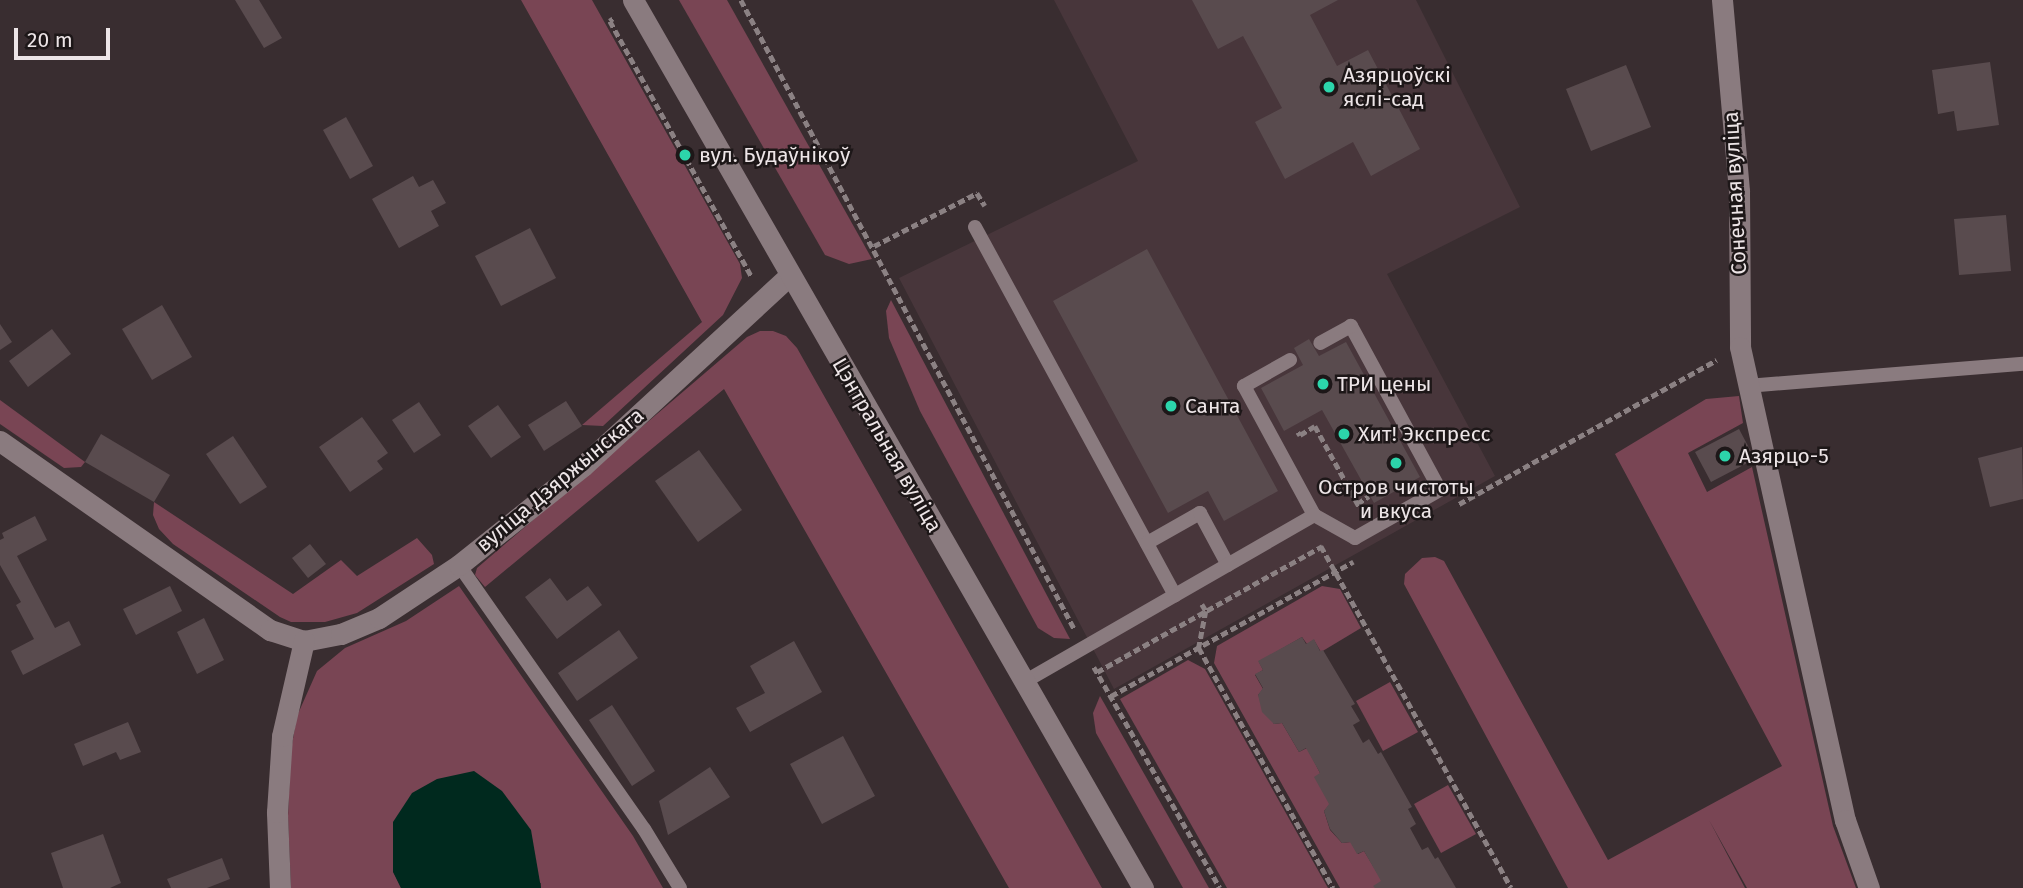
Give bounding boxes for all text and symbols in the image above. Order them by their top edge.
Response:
scale bar [18,14,114,58]
text: 20 m [27,27,73,53]
place label: Азярцоўскі яслі-сад [1343,62,1451,112]
marker: Азярцоўскі яслі-сад [1321,79,1337,95]
street label: Сонечная вуліца [1718,111,1752,275]
place label: вул. Будаўнікоў [699,142,850,168]
marker: вул. Будаўнікоў [677,147,693,163]
street label: Цэнтральная вуліца [827,353,947,537]
place label: ТРИ цены [1337,371,1431,397]
marker: ТРИ цены [1315,376,1331,392]
place label: Санта [1185,393,1240,419]
marker: Санта [1163,398,1179,414]
street label: вуліца Дзяржынскага [471,403,649,557]
place label: Хит! Экспресс [1358,421,1490,447]
marker: Хит! Экспресс [1336,426,1352,442]
place label: Азярцо-5 [1739,443,1829,469]
marker: Азярцо-5 [1717,448,1733,464]
marker: Остров чистоты и вкуса [1388,455,1404,471]
place label: Остров чистоты и вкуса [1318,474,1474,524]

